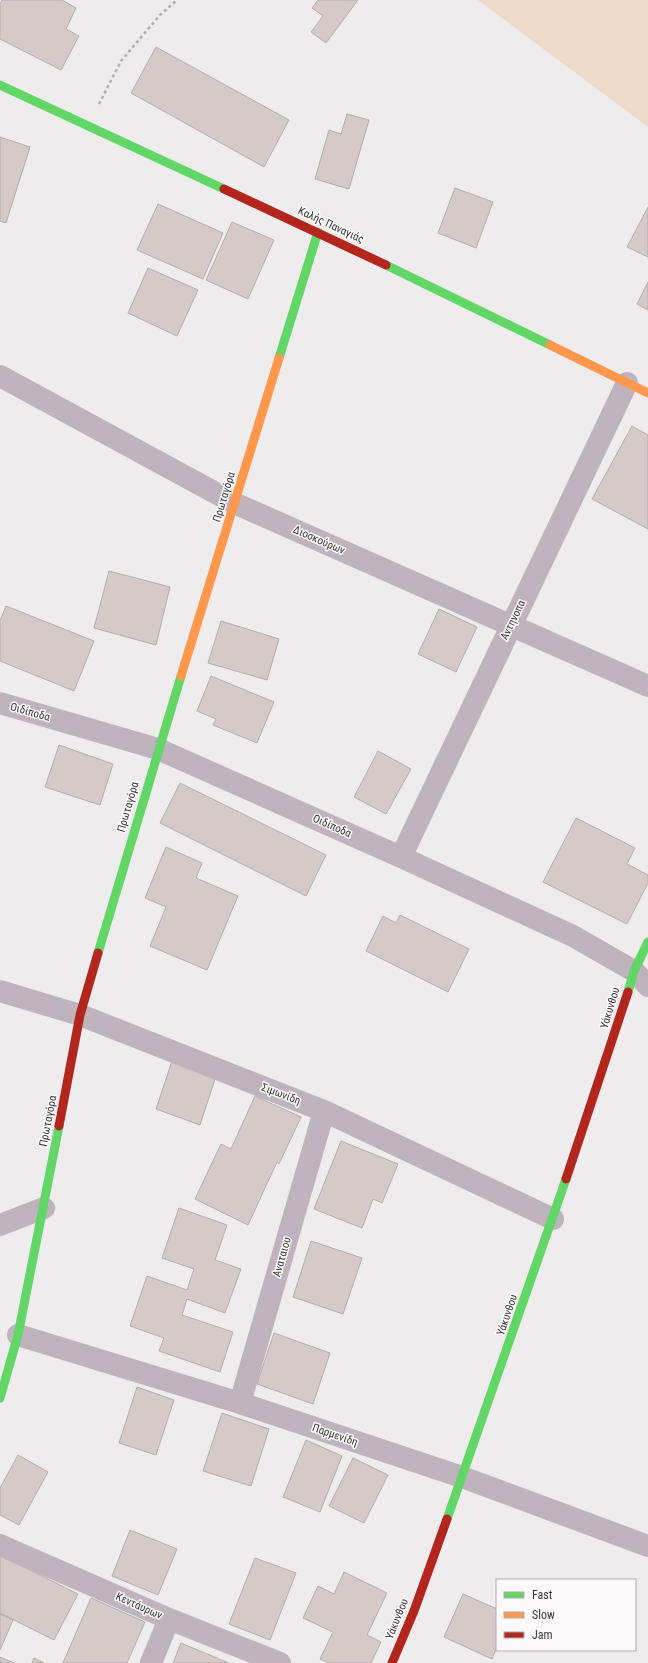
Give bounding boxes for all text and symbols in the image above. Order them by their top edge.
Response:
street label: Καλής Παναγιάς [296,204,366,246]
street label: Πρωταγόρα [210,470,238,524]
street label: Διοσκούρων [291,523,347,557]
street label: Αντηνοπα [498,597,528,642]
street label: Οιδίποδα [9,700,52,724]
street label: Πρωταγόρα [115,780,142,834]
street label: Οιδίποδα [311,812,354,840]
street label: Υάκυνθου [598,986,622,1030]
street label: Σιμωνίδη [260,1081,302,1107]
street label: Πρωταγόρα [37,1094,59,1148]
street label: Αναταιου [270,1236,294,1278]
street label: Υάκυνθου [494,1293,520,1337]
street label: Παρμενίδη [310,1421,360,1449]
legend [496,1579,636,1651]
text: Fast [532,1588,553,1602]
street label: Κεντάυρων [114,1590,165,1622]
street label: Υάκυνθου [383,1597,411,1641]
text: Slow [532,1608,555,1622]
text: Jam [532,1628,553,1642]

